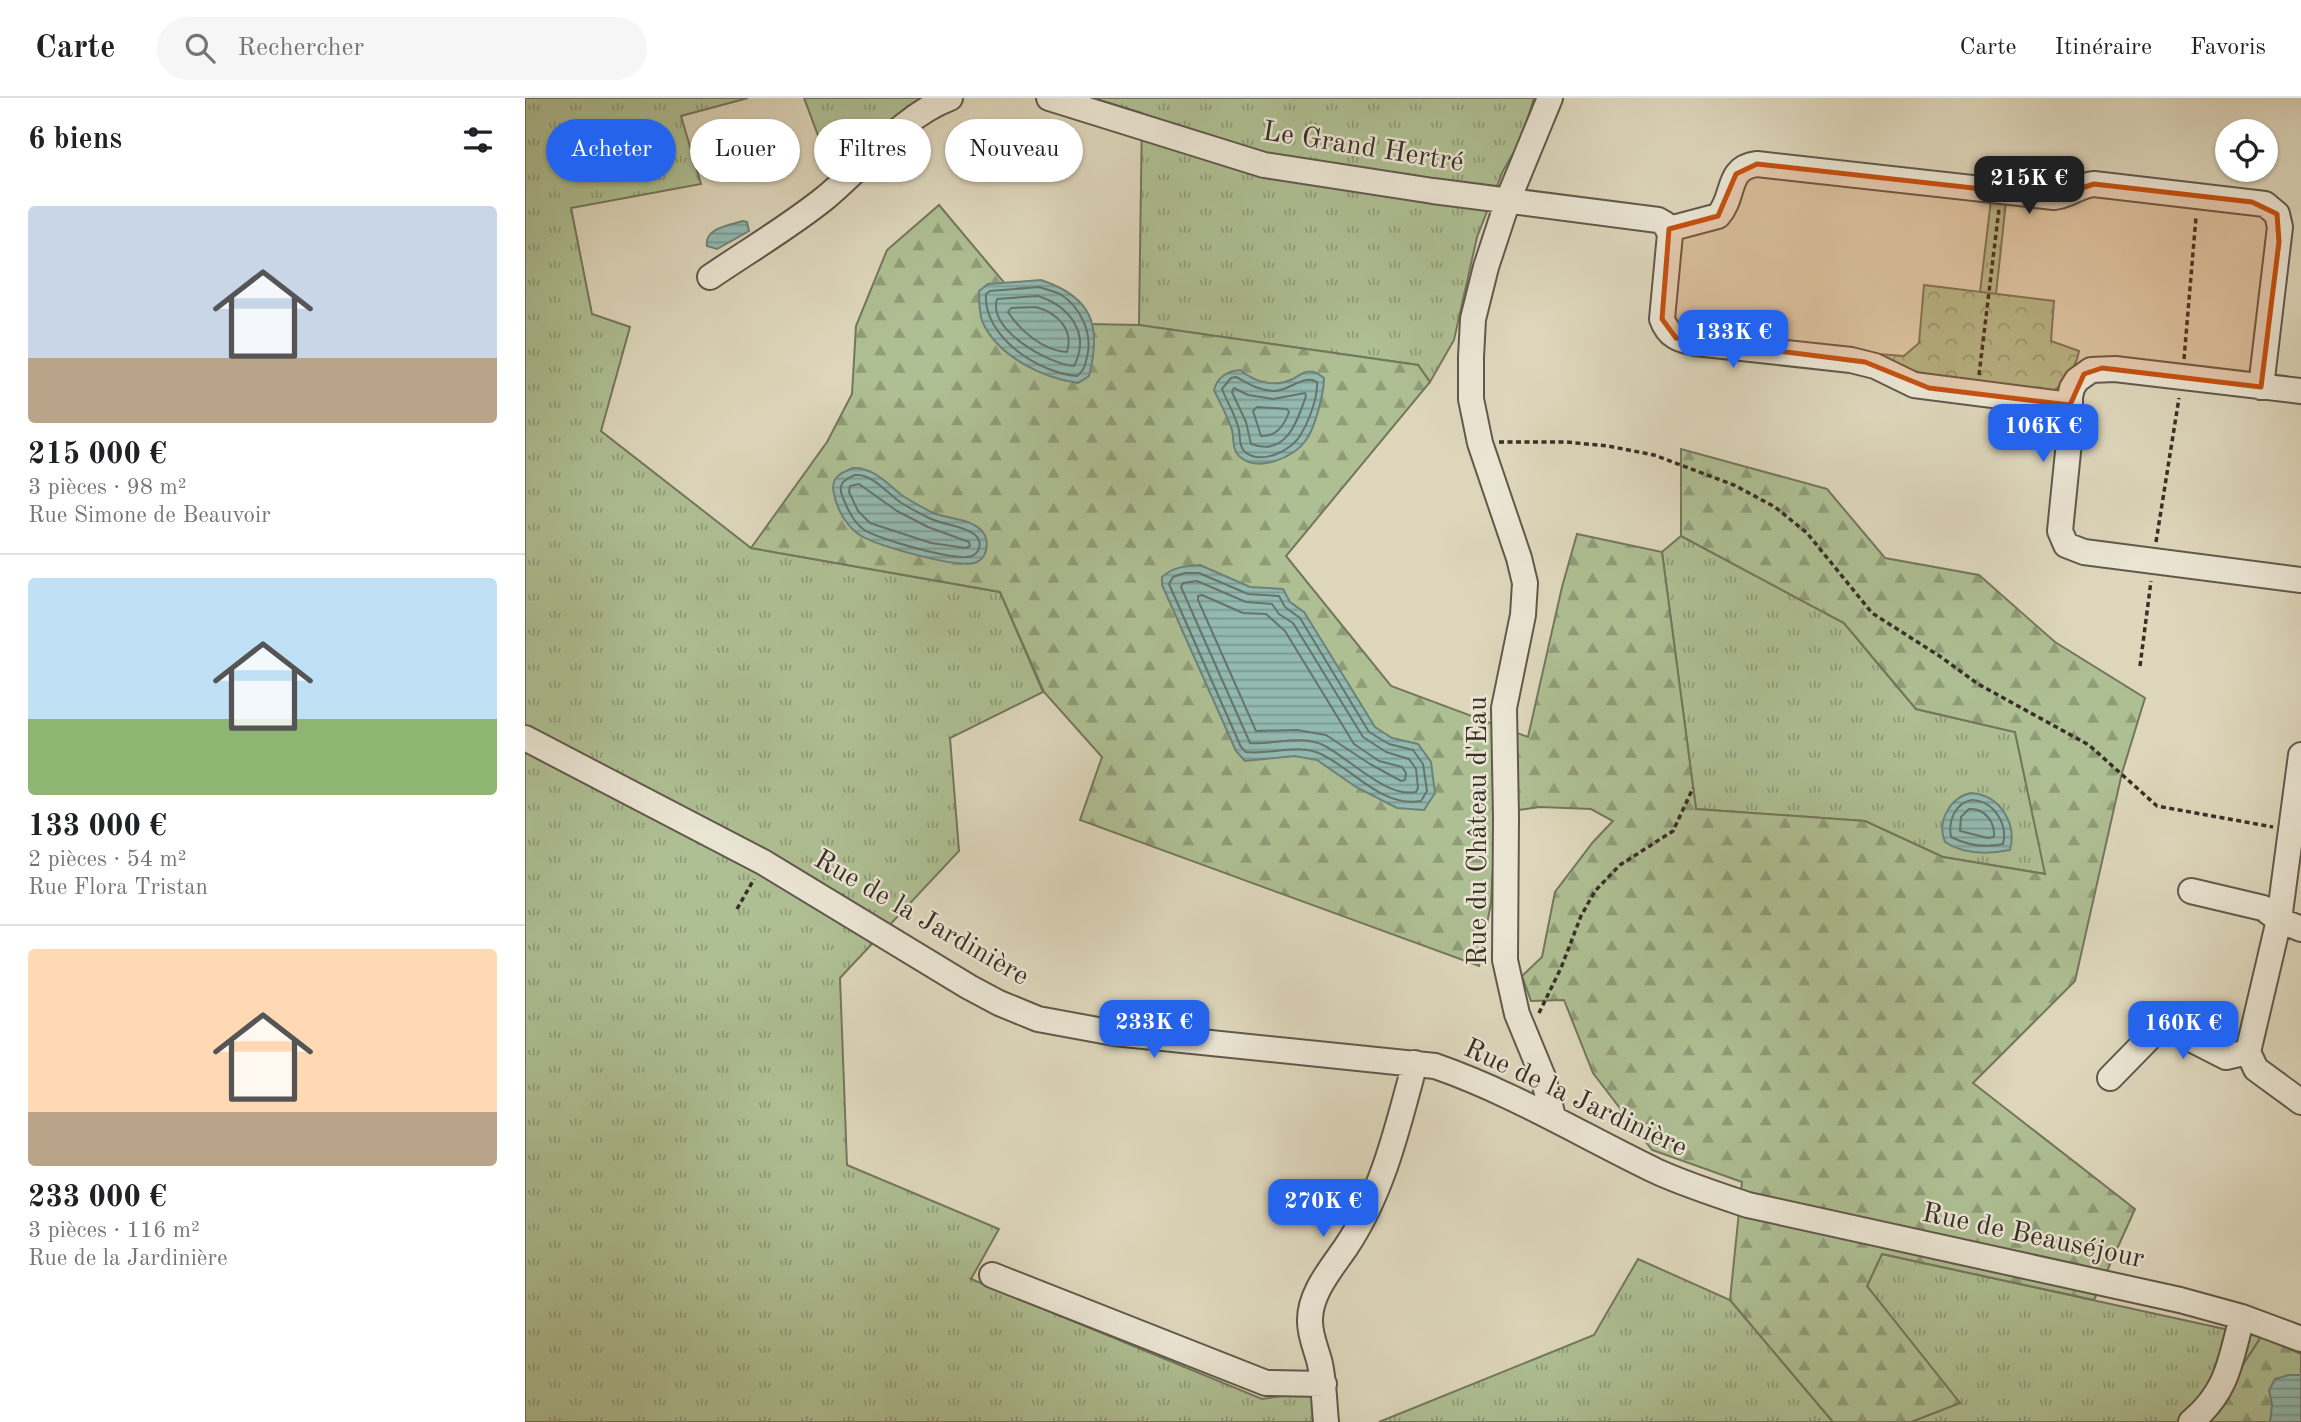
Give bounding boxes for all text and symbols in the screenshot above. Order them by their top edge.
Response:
search box [157,17,647,80]
icon: search [181,29,219,67]
text: Carte [35,32,115,65]
text: Rechercher [237,35,364,61]
text: Carte [1959,36,2017,60]
text: Itinéraire [2055,36,2152,60]
text: Favoris [2190,36,2266,60]
street label: Le Grand Hertré [1260,118,1466,178]
chip: Acheter [546,119,676,182]
chip: Louer [690,119,800,182]
chip: Filtres [814,119,931,182]
chip: Nouveau [945,119,1083,182]
map controls [2215,119,2278,182]
button: locate [2215,119,2278,182]
icon: filters [459,121,497,159]
text: 6 biens [28,125,122,155]
pin: 215K € [1972,156,2086,216]
text: 215K € [1990,167,2068,190]
icon: home [200,251,326,377]
pin: 133K € [1676,310,1790,370]
text: 133K € [1694,321,1772,344]
pin: 106K € [1986,404,2100,464]
text: 106K € [2004,415,2082,438]
text: 215 000 € [28,440,167,470]
text: 3 pièces · 98 m² [28,476,187,499]
text: Rue Simone de Beauvoir [28,504,271,527]
icon: home [200,623,326,749]
street label: Rue du Château d'Eau [1465,696,1493,966]
text: 133 000 € [28,812,167,842]
street label: Rue de la Jardinière [809,846,1033,992]
text: 2 pièces · 54 m² [28,848,187,871]
text: Rue Flora Tristan [28,876,208,899]
icon: home [200,994,326,1120]
pin: 233K € [1097,1000,1211,1060]
pin: 160K € [2126,1002,2240,1061]
text: 233K € [1115,1011,1193,1034]
text: 160K € [2144,1012,2222,1035]
street label: Rue de la Jardinière [1459,1035,1691,1163]
pin: 270K € [1266,1180,1380,1239]
text: 233 000 € [28,1183,167,1213]
text: 270K € [1284,1190,1362,1213]
street label: Rue de Beauséjour [1919,1200,2147,1274]
text: 3 pièces · 116 m² [28,1219,200,1242]
text: Rue de la Jardinière [28,1247,227,1270]

